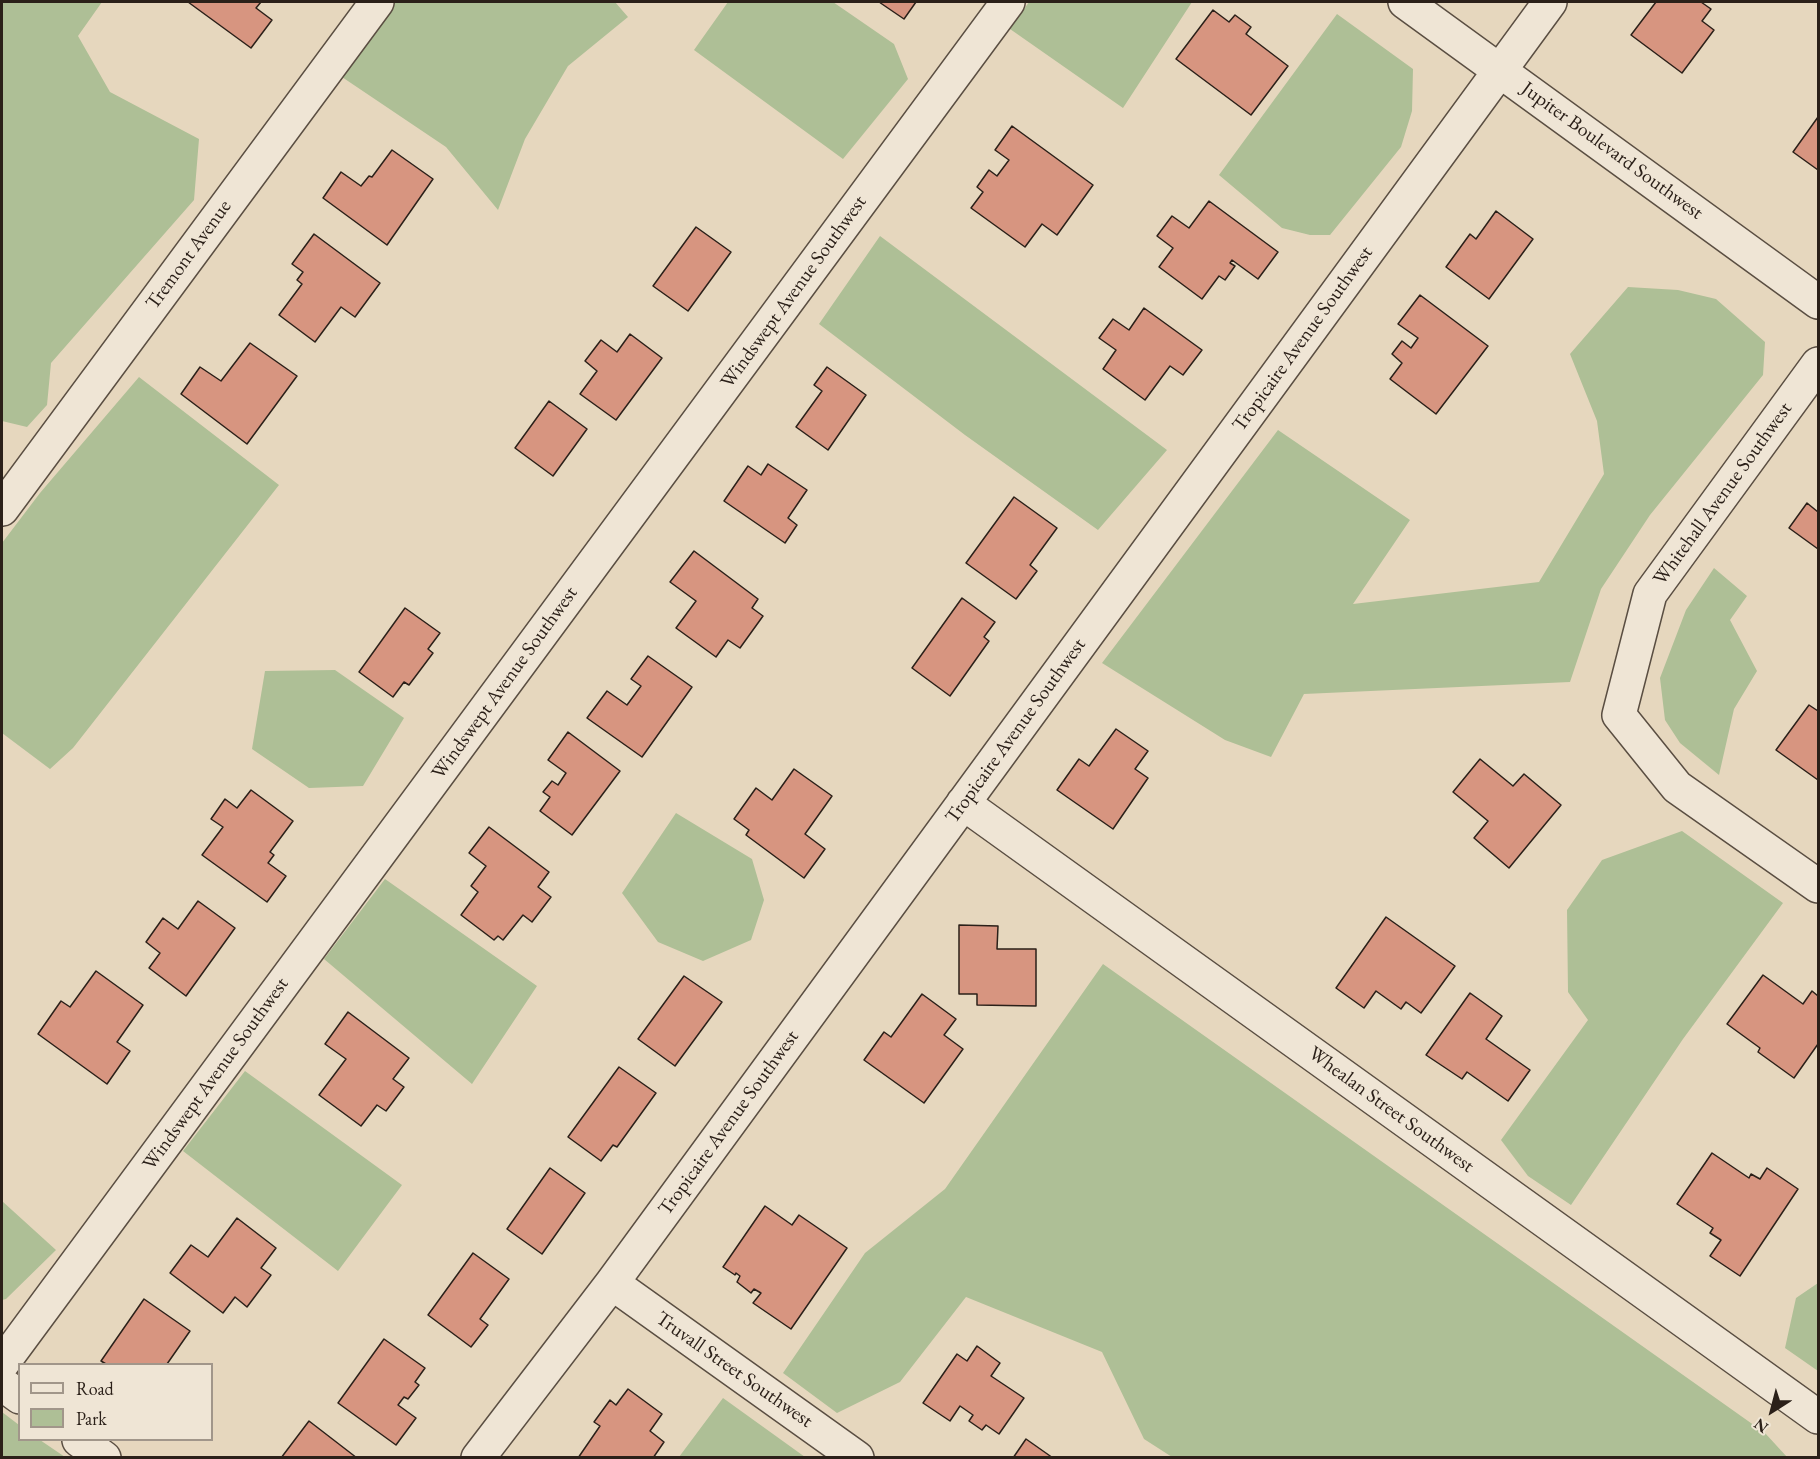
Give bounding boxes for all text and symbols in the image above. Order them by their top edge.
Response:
street label: Jupiter Boulevard Southwest [1516,77,1708,225]
street label: Windswept Avenue Southwest [716,191,872,393]
street label: Tremont Avenue [141,196,237,314]
street label: Tropicaire Avenue Southwest [1228,242,1378,436]
street label: Whitehall Avenue Southwest [1649,398,1797,590]
street label: Windswept Avenue Southwest [427,582,583,784]
street label: Tropicaire Avenue Southwest [941,634,1091,828]
street label: Windswept Avenue Southwest [138,973,294,1175]
street label: Tropicaire Avenue Southwest [654,1026,804,1220]
street label: Whealan Street Southwest [1303,1042,1479,1178]
street label: Truvall Street Southwest [651,1307,817,1433]
legend [18,1363,213,1441]
text: Road [76,1377,114,1400]
north arrow [1742,1381,1802,1441]
text: Park [76,1407,107,1430]
text: N [1750,1414,1773,1438]

